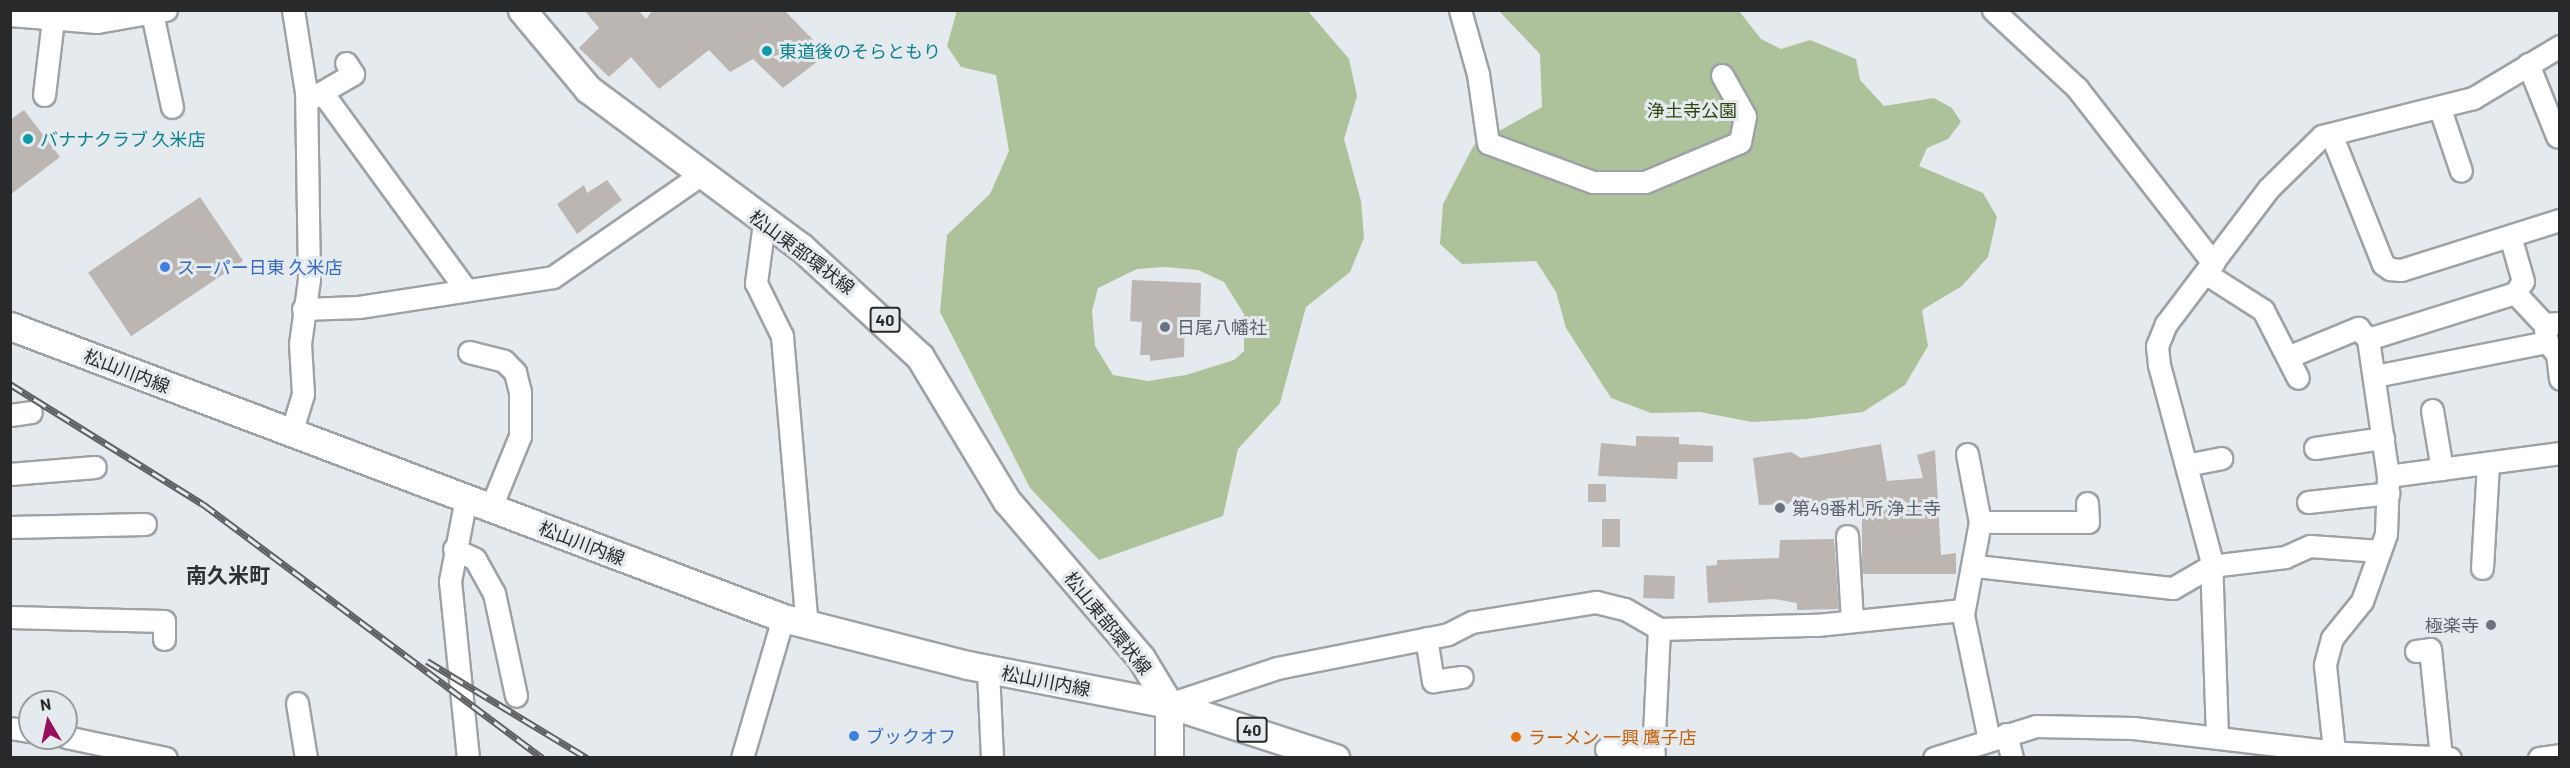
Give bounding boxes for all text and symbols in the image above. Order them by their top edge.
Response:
place label: 東道後のそらともり [779,40,941,62]
marker: 東道後のそらともり [760,44,774,58]
park label: 浄土寺公園 [1647,99,1737,121]
place label: バナナクラブ 久米店 [40,128,206,150]
marker: バナナクラブ 久米店 [21,132,35,146]
street label: 松山東部環状線 [745,205,859,299]
place label: スーパー日東 久米店 [177,256,343,278]
marker: スーパー日東 久米店 [158,260,172,274]
road number: 40 [868,307,902,333]
place label: 日尾八幡社 [1177,316,1267,338]
marker: 日尾八幡社 [1158,320,1172,334]
street label: 松山川内線 [81,345,173,397]
place label: 第49番札所 浄土寺 [1792,497,1941,519]
marker: 第49番札所 浄土寺 [1773,501,1787,515]
street label: 松山川内線 [536,517,628,569]
district label: 南久米町 [186,562,270,588]
street label: 松山東部環状線 [1060,567,1156,679]
place label: 極楽寺 [2425,614,2479,636]
marker: 極楽寺 [2484,618,2498,632]
street label: 松山川内線 [1000,662,1092,700]
north arrow [18,690,78,750]
text: N [39,693,52,714]
road number: 40 [1236,717,1268,743]
place label: ブックオフ [866,725,956,747]
place label: ラーメン 一興 鷹子店 [1528,726,1697,748]
marker: ブックオフ [847,729,861,743]
marker: ラーメン 一興 鷹子店 [1509,730,1523,744]

